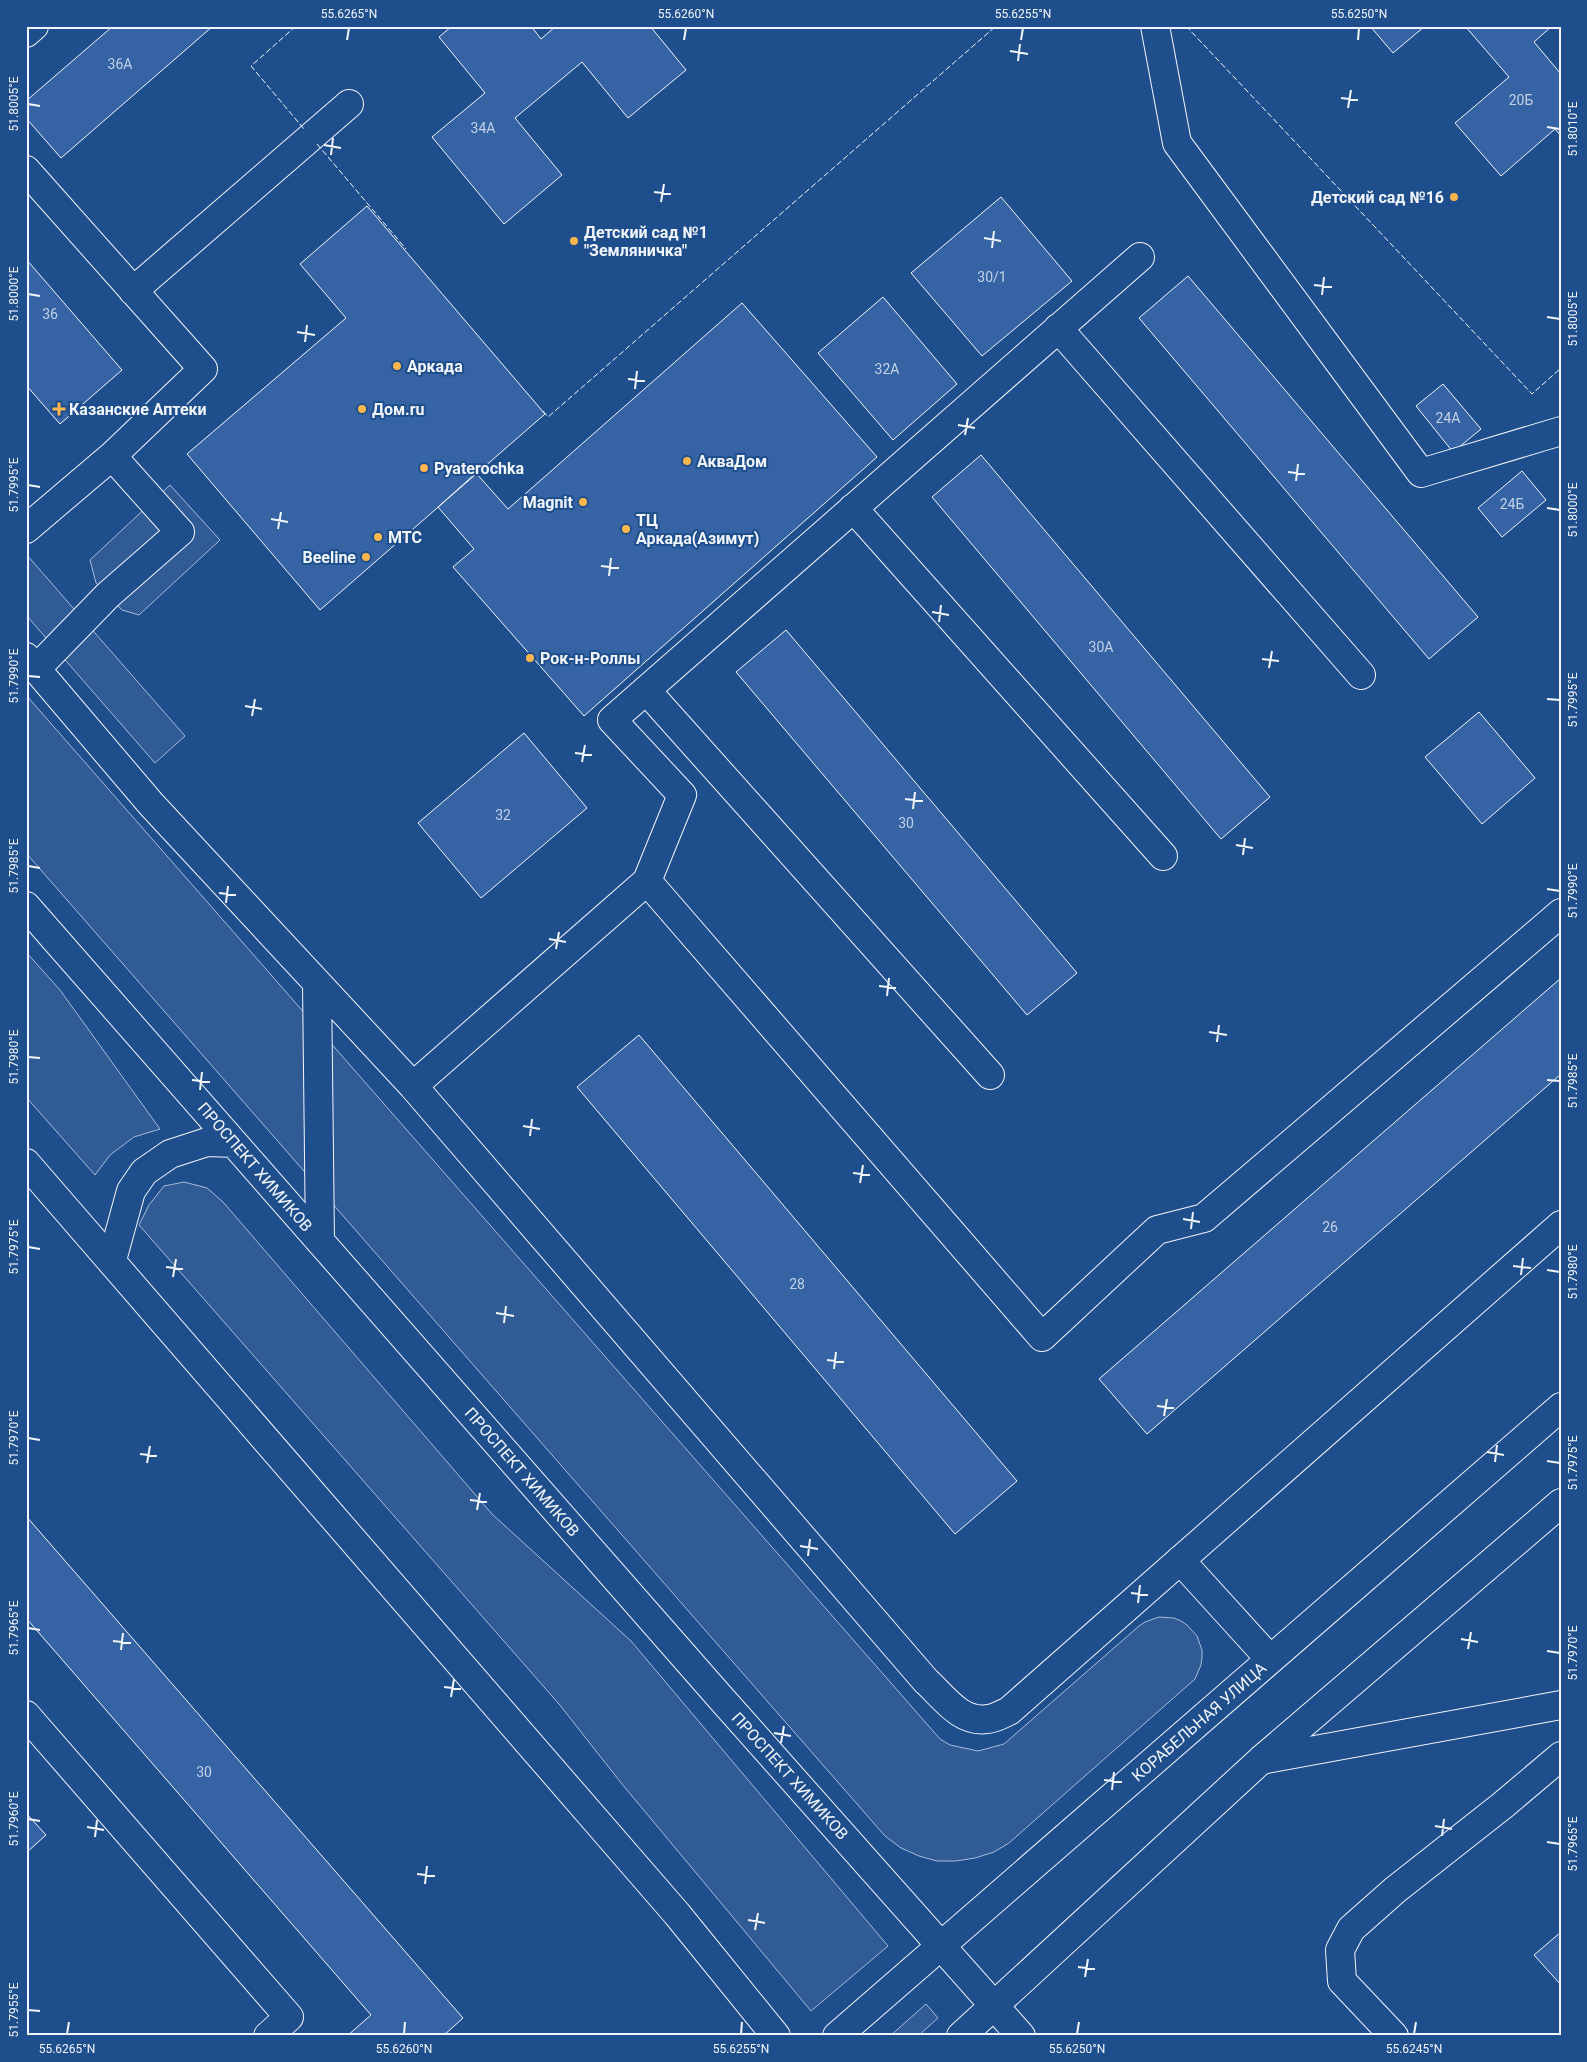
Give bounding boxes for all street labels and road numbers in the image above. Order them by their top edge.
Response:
street label: ПРОСПЕКТ ХИМИКОВ [194,1099,316,1235]
street label: ПРОСПЕКТ ХИМИКОВ [461,1404,583,1540]
street label: КОРАБЕЛЬНАЯ УЛИЦА [1128,1658,1271,1786]
street label: ПРОСПЕКТ ХИМИКОВ [728,1708,852,1844]

